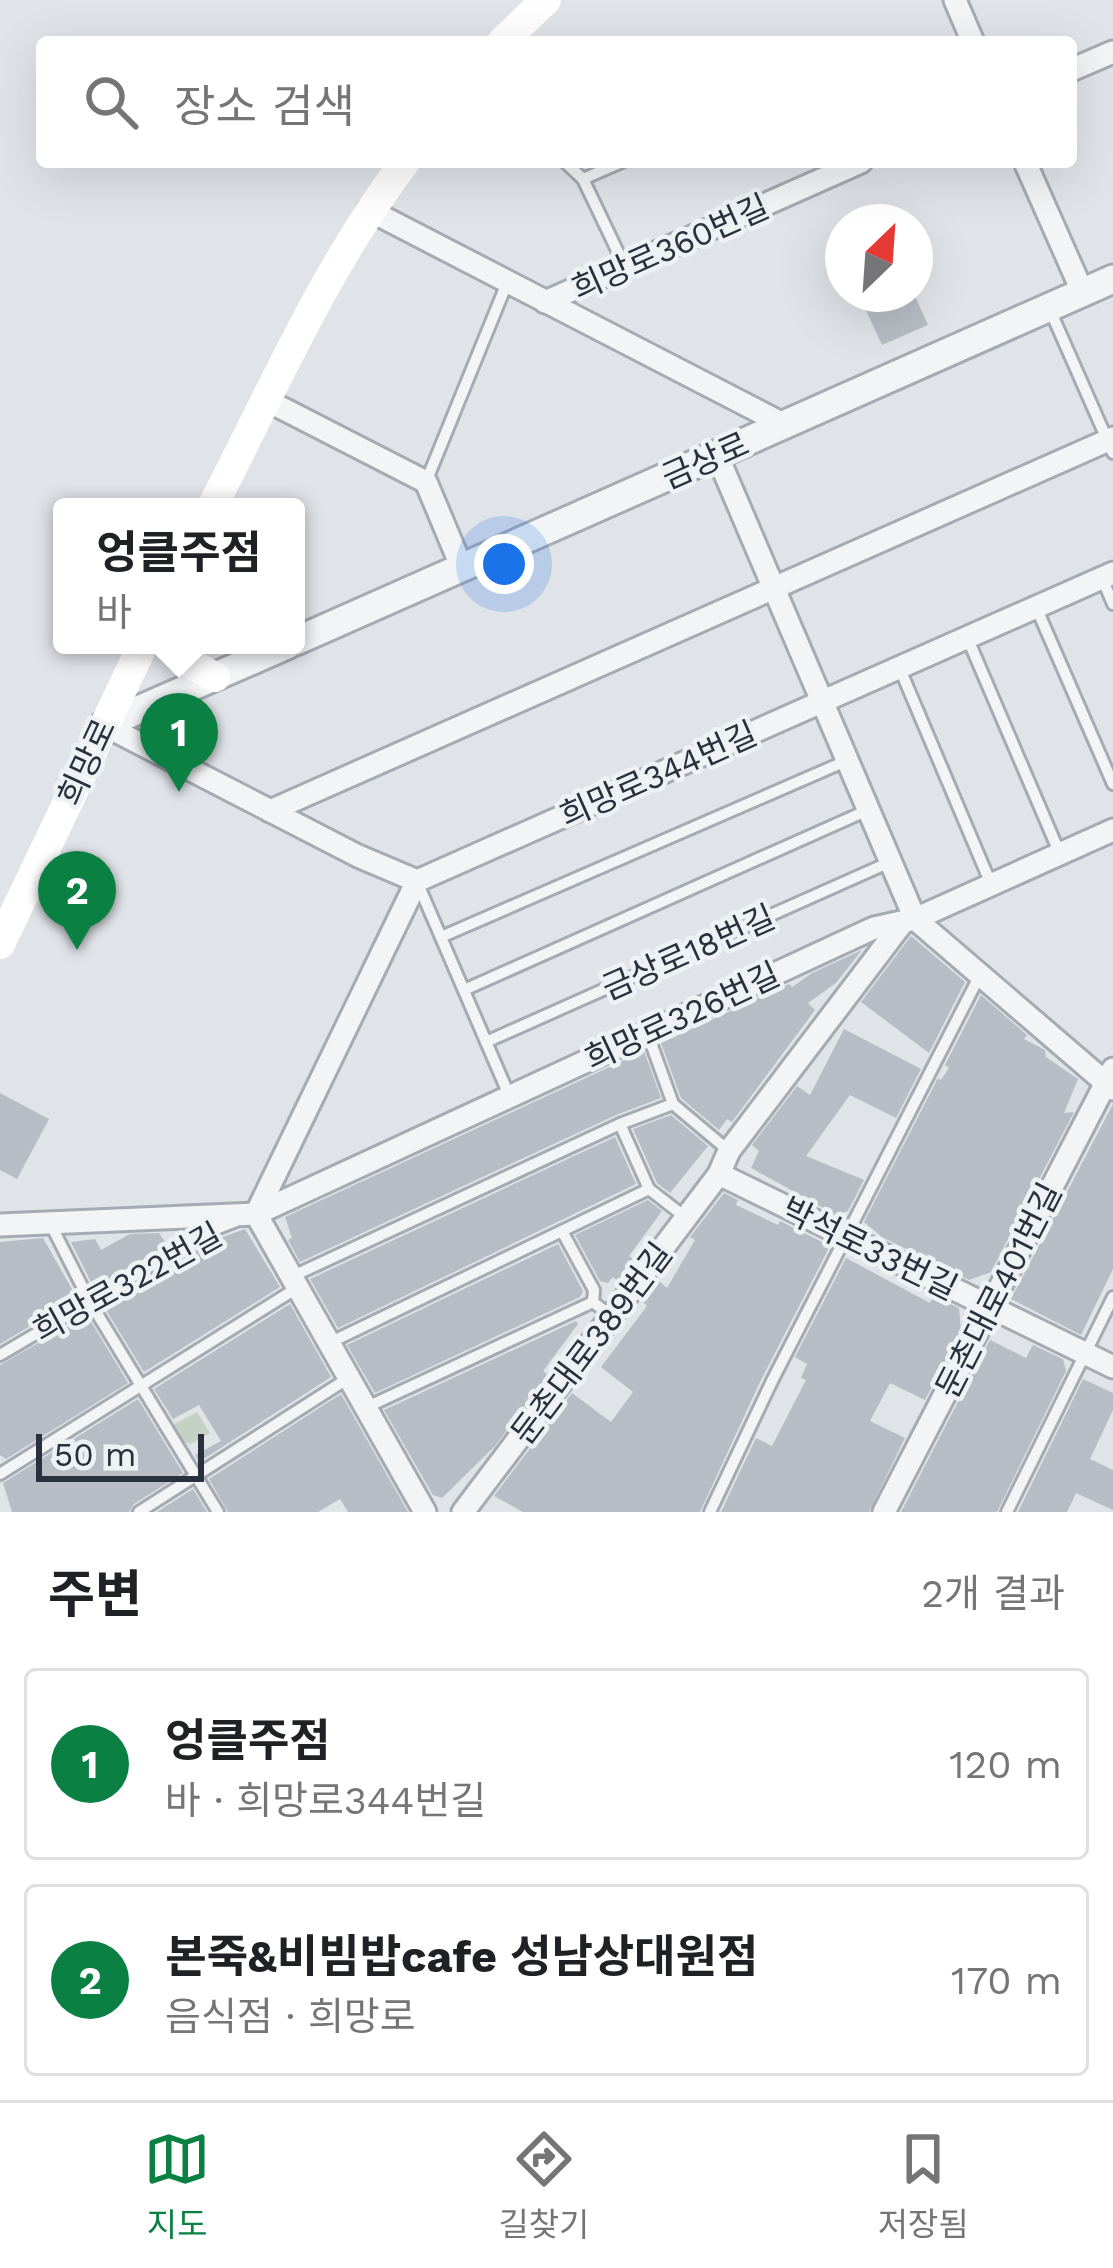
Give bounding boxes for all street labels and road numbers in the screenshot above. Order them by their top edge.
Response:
street label: 희망로360번길 [566,187,775,308]
street label: 금상로 [656,424,755,497]
street label: 희망로 [50,713,123,812]
street label: 희망로344번길 [554,714,763,835]
street label: 금상로18번길 [596,897,781,1008]
street label: 희망로326번길 [579,954,786,1079]
street label: 둔촌대로401번길 [928,1176,1069,1404]
street label: 박석로33번길 [776,1189,964,1308]
street label: 희망로322번길 [26,1215,228,1350]
street label: 둔촌대로389번길 [503,1235,680,1452]

